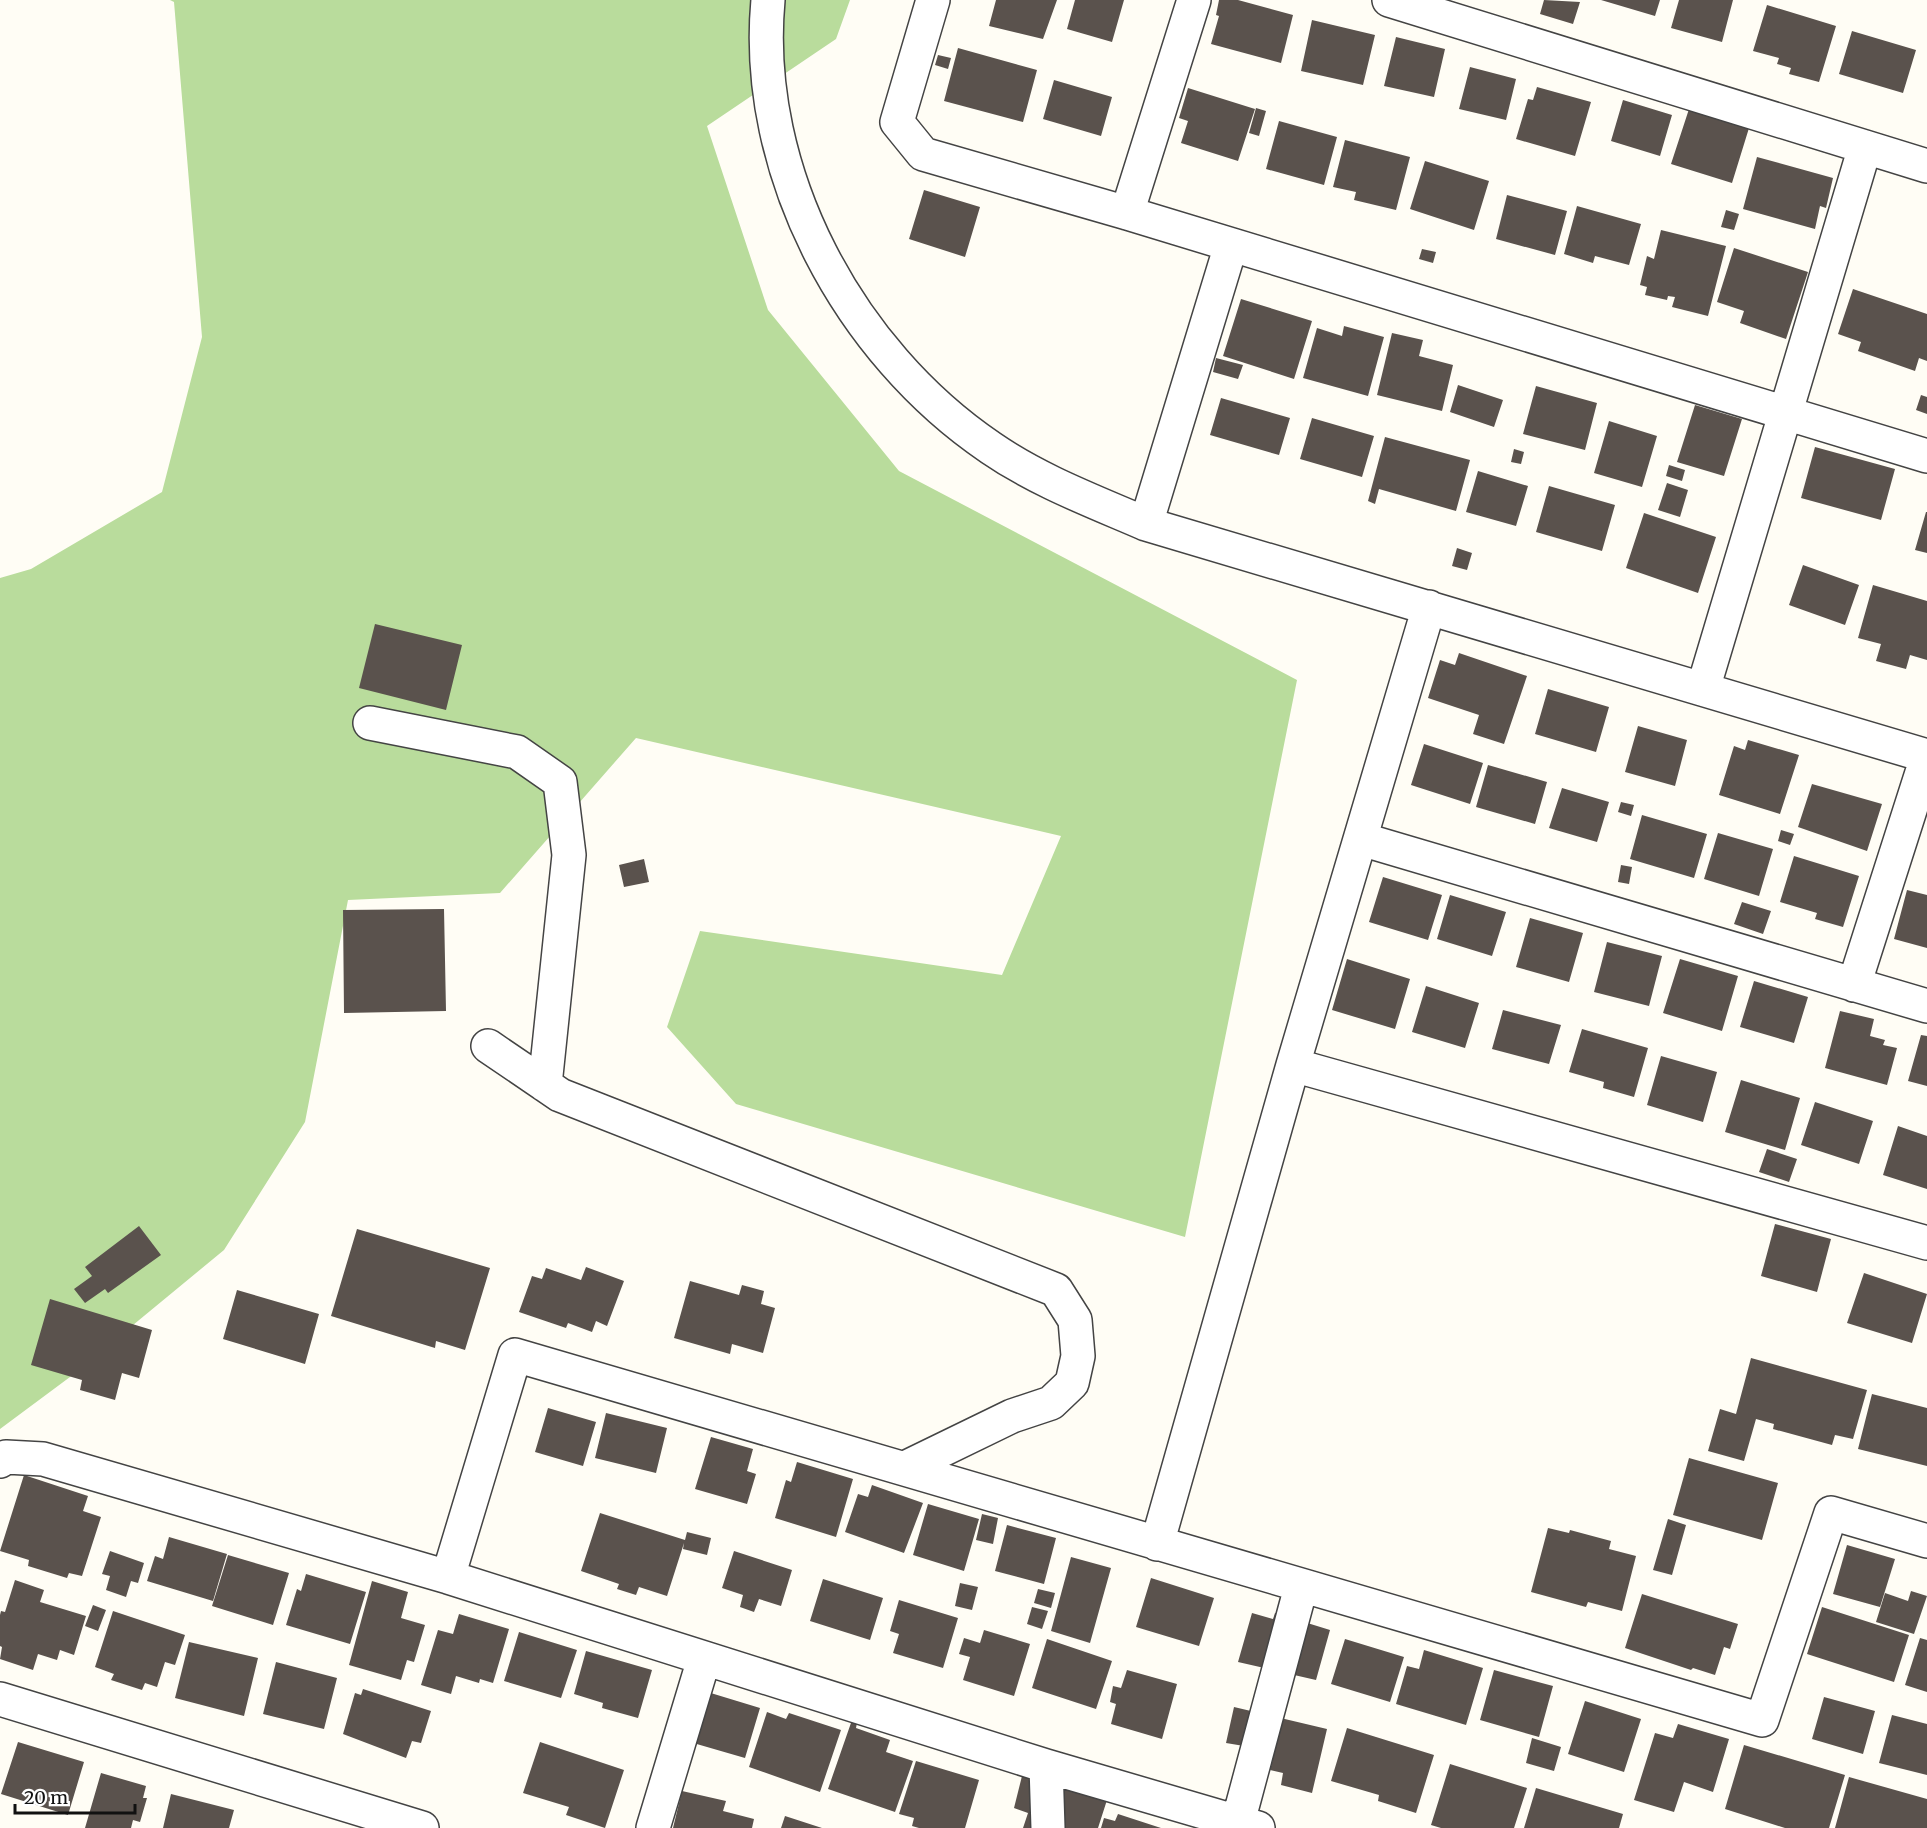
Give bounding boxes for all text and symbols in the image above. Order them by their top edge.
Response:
scale bar [15,1777,135,1815]
text: 20 m [24,1786,68,1809]

